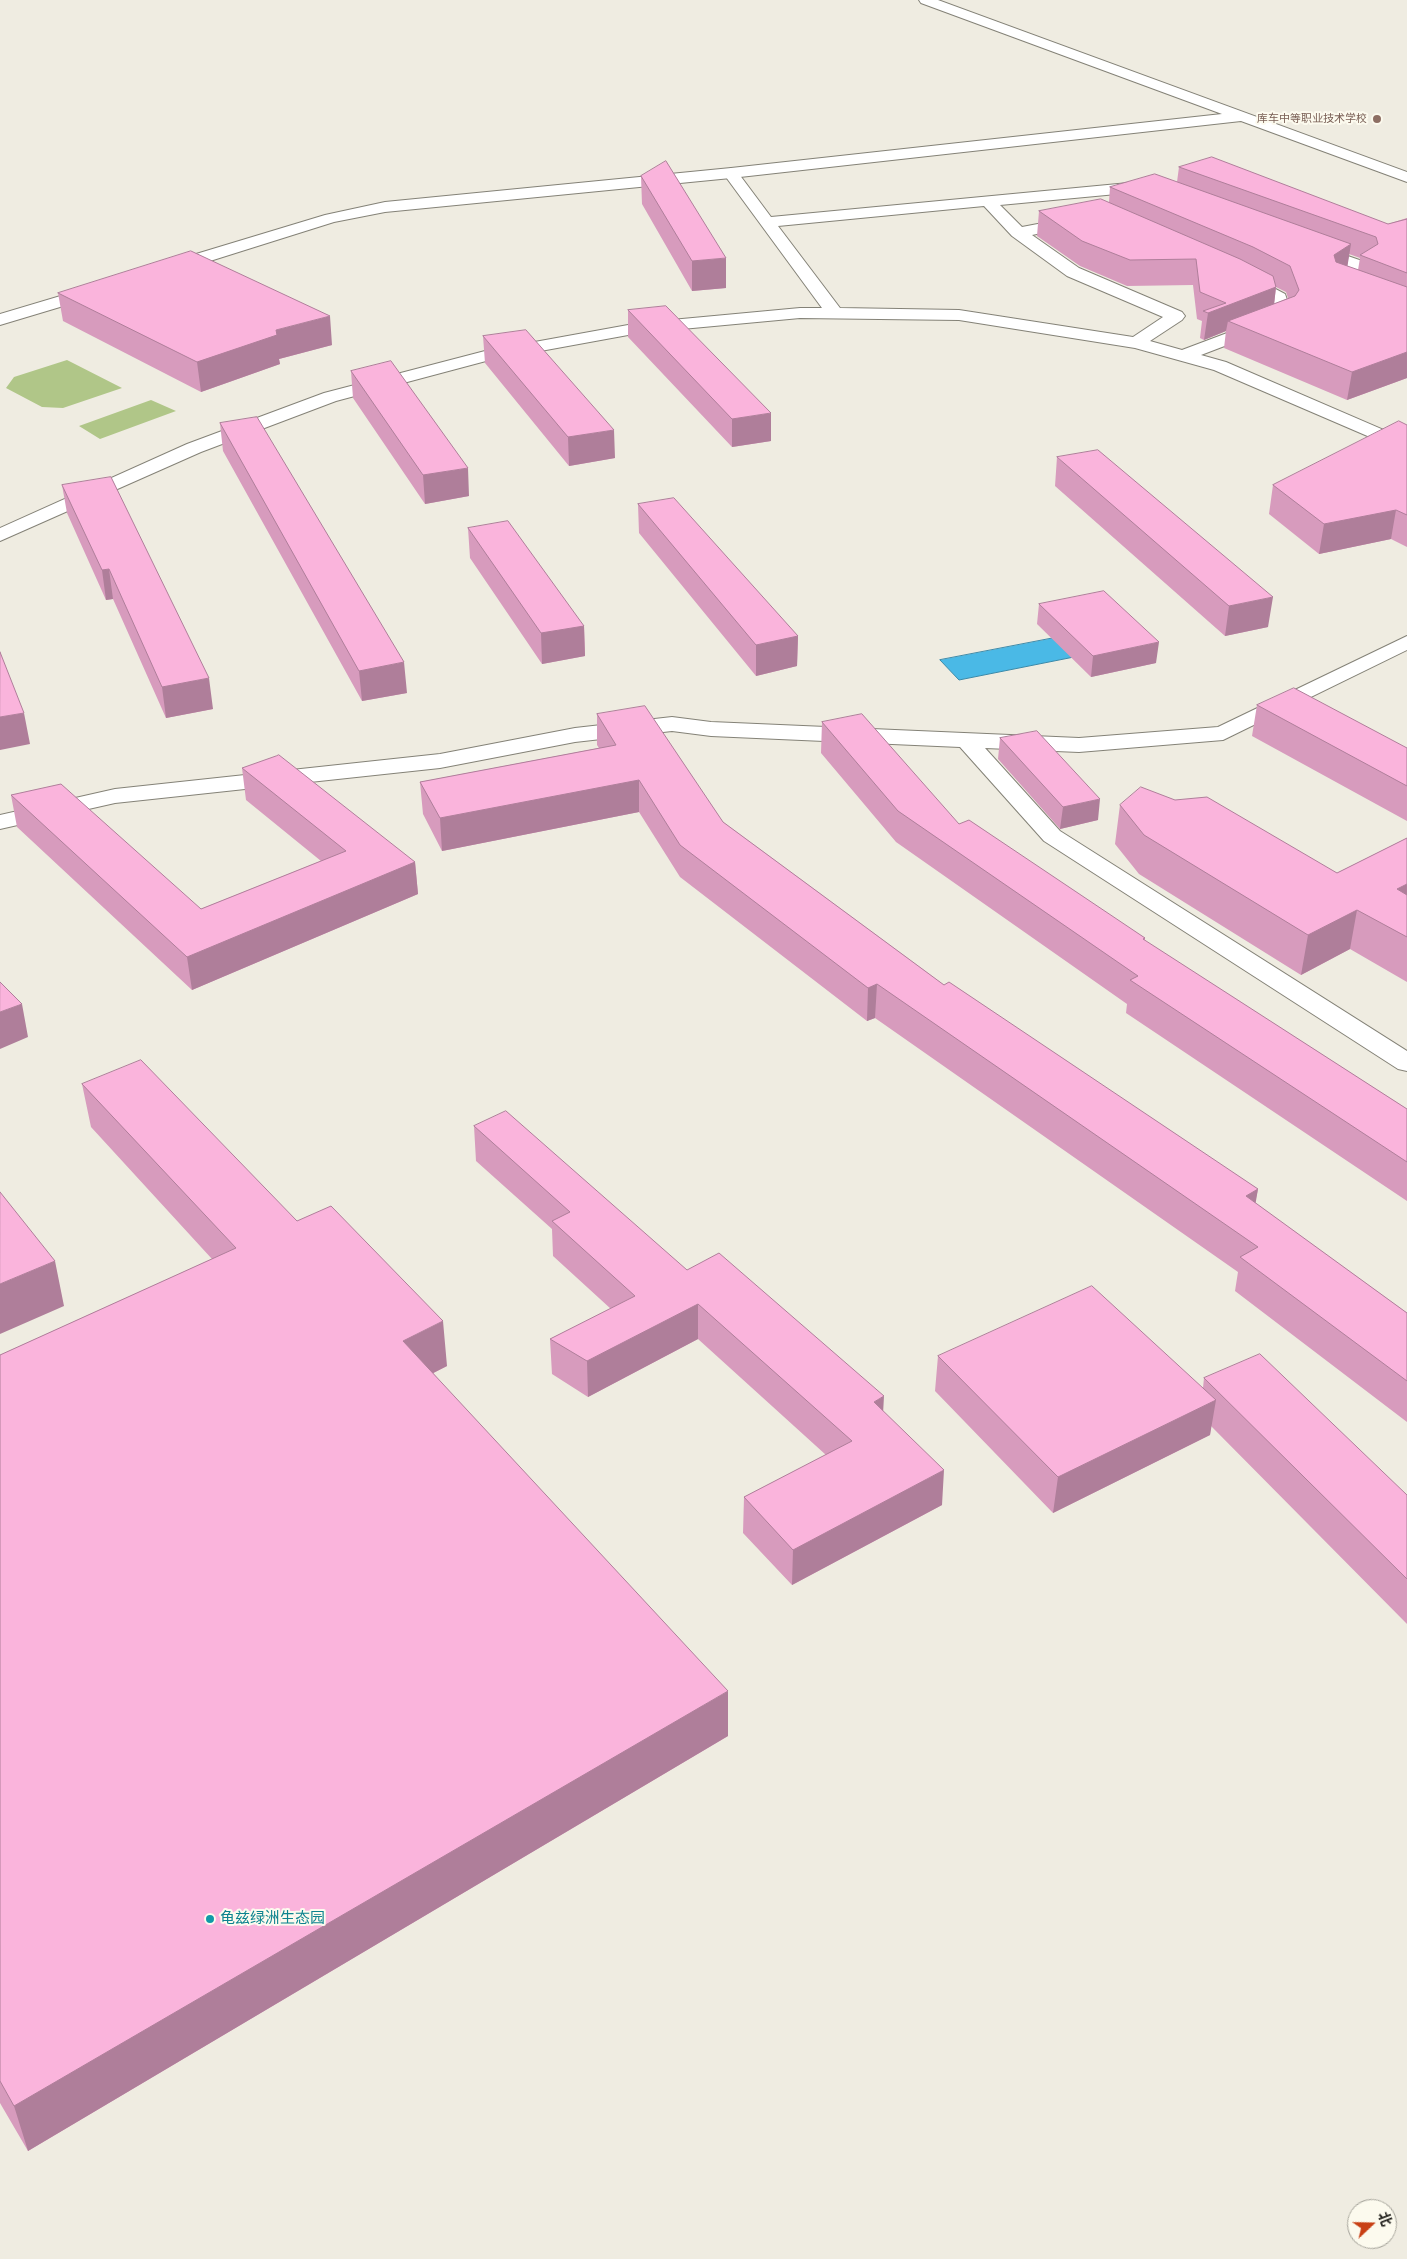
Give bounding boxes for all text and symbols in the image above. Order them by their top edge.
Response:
place label: 库车中等职业技术学校 [1257,112,1367,126]
marker: 库车中等职业技术学校 [1371,113,1383,125]
place label: 龟兹绿洲生态园 [220,1910,325,1928]
marker: 龟兹绿洲生态园 [204,1913,216,1925]
north arrow [1347,2199,1397,2249]
text: 北 [1375,2210,1395,2228]

